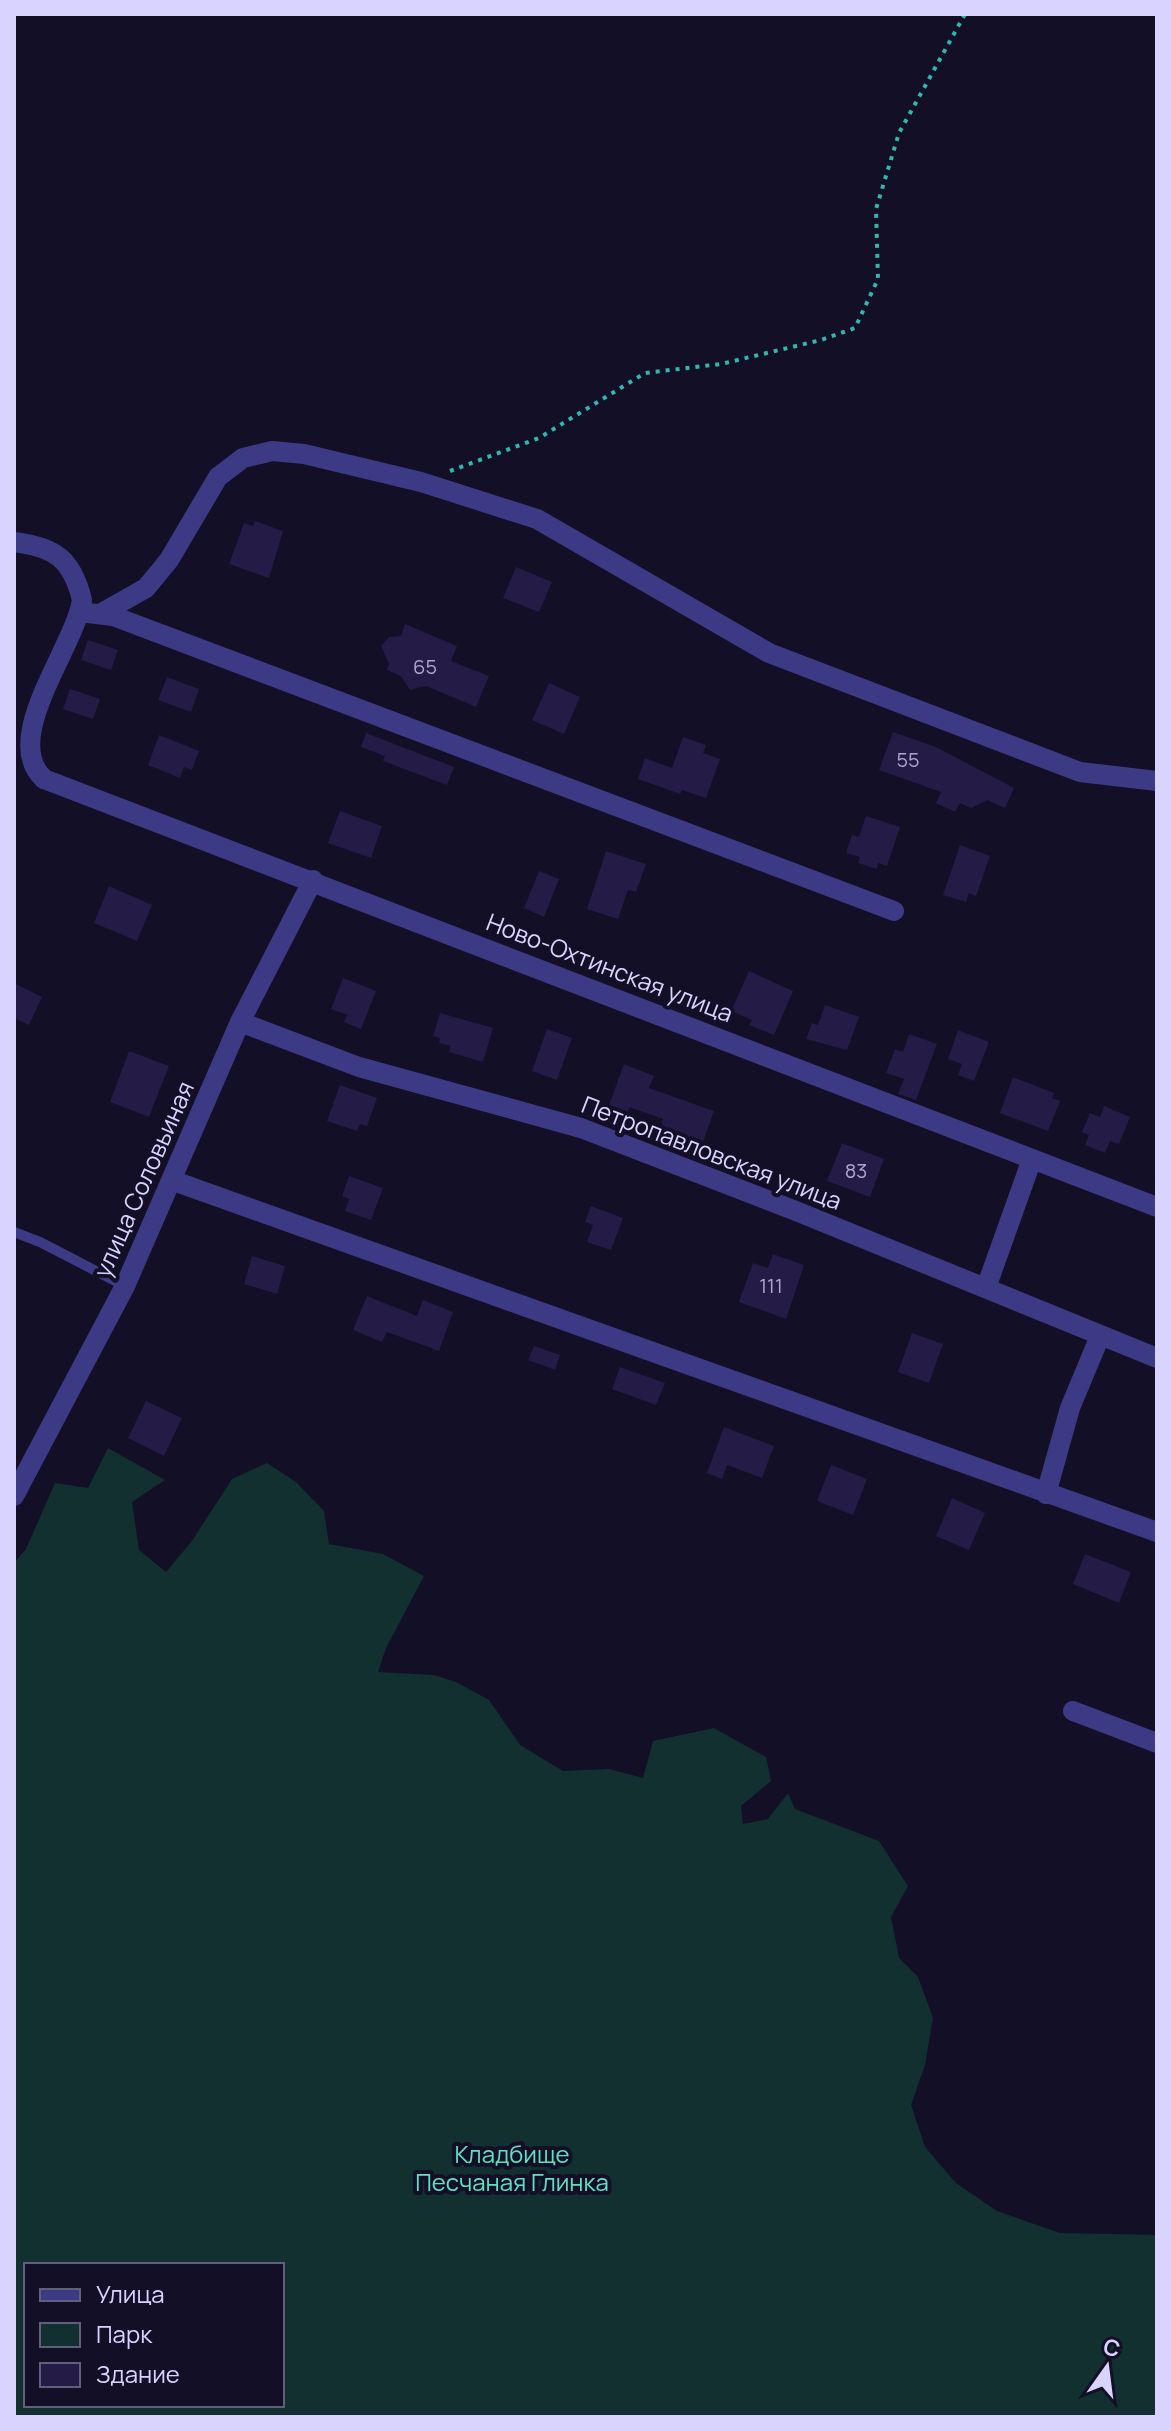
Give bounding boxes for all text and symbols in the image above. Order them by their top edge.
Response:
house number: 65 [413,653,437,680]
house number: 55 [896,746,920,773]
street label: Ново-Охтинская улица [482,905,738,1029]
street label: улица Соловьиная [85,1076,201,1282]
street label: Петропавловская улица [577,1087,847,1217]
house number: 83 [845,1157,867,1184]
house number: 111 [759,1272,783,1299]
park label: Кладбище Песчаная Глинка [415,2137,609,2198]
legend [24,2263,284,2407]
text: Улица [96,2277,165,2310]
text: Парк [96,2317,153,2350]
north arrow [1067,2327,1147,2407]
text: С [1100,2331,1123,2364]
text: Здание [96,2357,180,2390]

